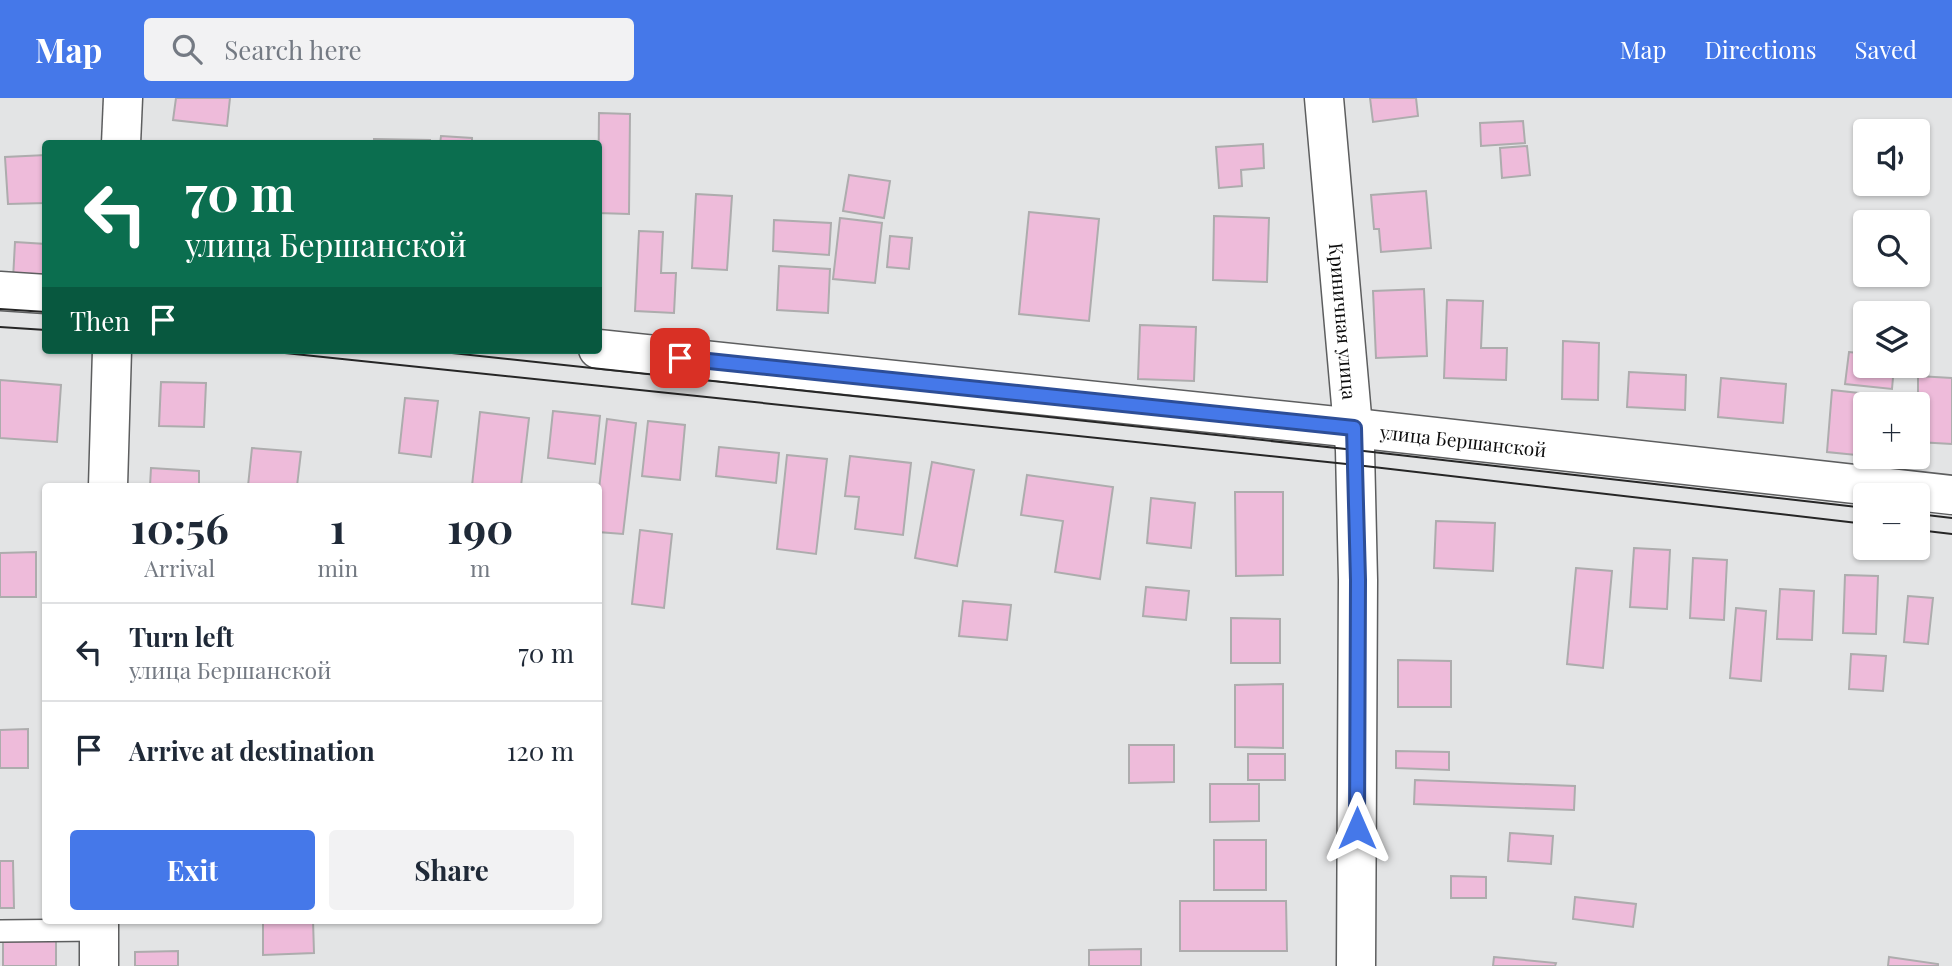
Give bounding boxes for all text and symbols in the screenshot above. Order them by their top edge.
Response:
search box [144,18,634,81]
text: Map [35,27,102,71]
icon: search [168,30,206,68]
text: Search here [224,32,362,67]
text: Map [1620,33,1666,65]
text: Directions [1704,33,1817,65]
text: Saved [1855,33,1917,65]
map controls [1853,119,1930,560]
button: sound [1853,119,1930,196]
text: 70 m [185,159,295,224]
icon: left [70,168,161,259]
button: search [1853,210,1930,287]
text: улица Бершанской [185,222,467,265]
street label: Криничная улица [1324,242,1364,401]
icon: arrive [144,301,182,339]
button: layers [1853,301,1930,378]
text: Then [70,303,130,338]
pin [650,328,710,388]
icon: arrive [661,339,699,377]
button: + [1853,392,1930,469]
street label: улица Бершанской [1378,418,1548,462]
button: − [1853,483,1930,560]
text: 10:56 [131,499,229,555]
text: 1 [330,499,346,555]
text: 190 [447,499,513,555]
text: Arrival [144,552,215,583]
text: min [317,552,358,583]
text: m [470,552,490,583]
text: Turn left [129,619,234,654]
icon: left [70,633,108,671]
text: 70 m [518,635,574,670]
text: улица Бершанской [129,654,331,685]
icon: arrive [70,731,108,769]
text: Arrive at destination [129,733,375,768]
text: 120 m [507,733,574,768]
position arrow [1320,791,1394,865]
button: Exit [70,830,315,910]
button: Share [329,830,574,910]

